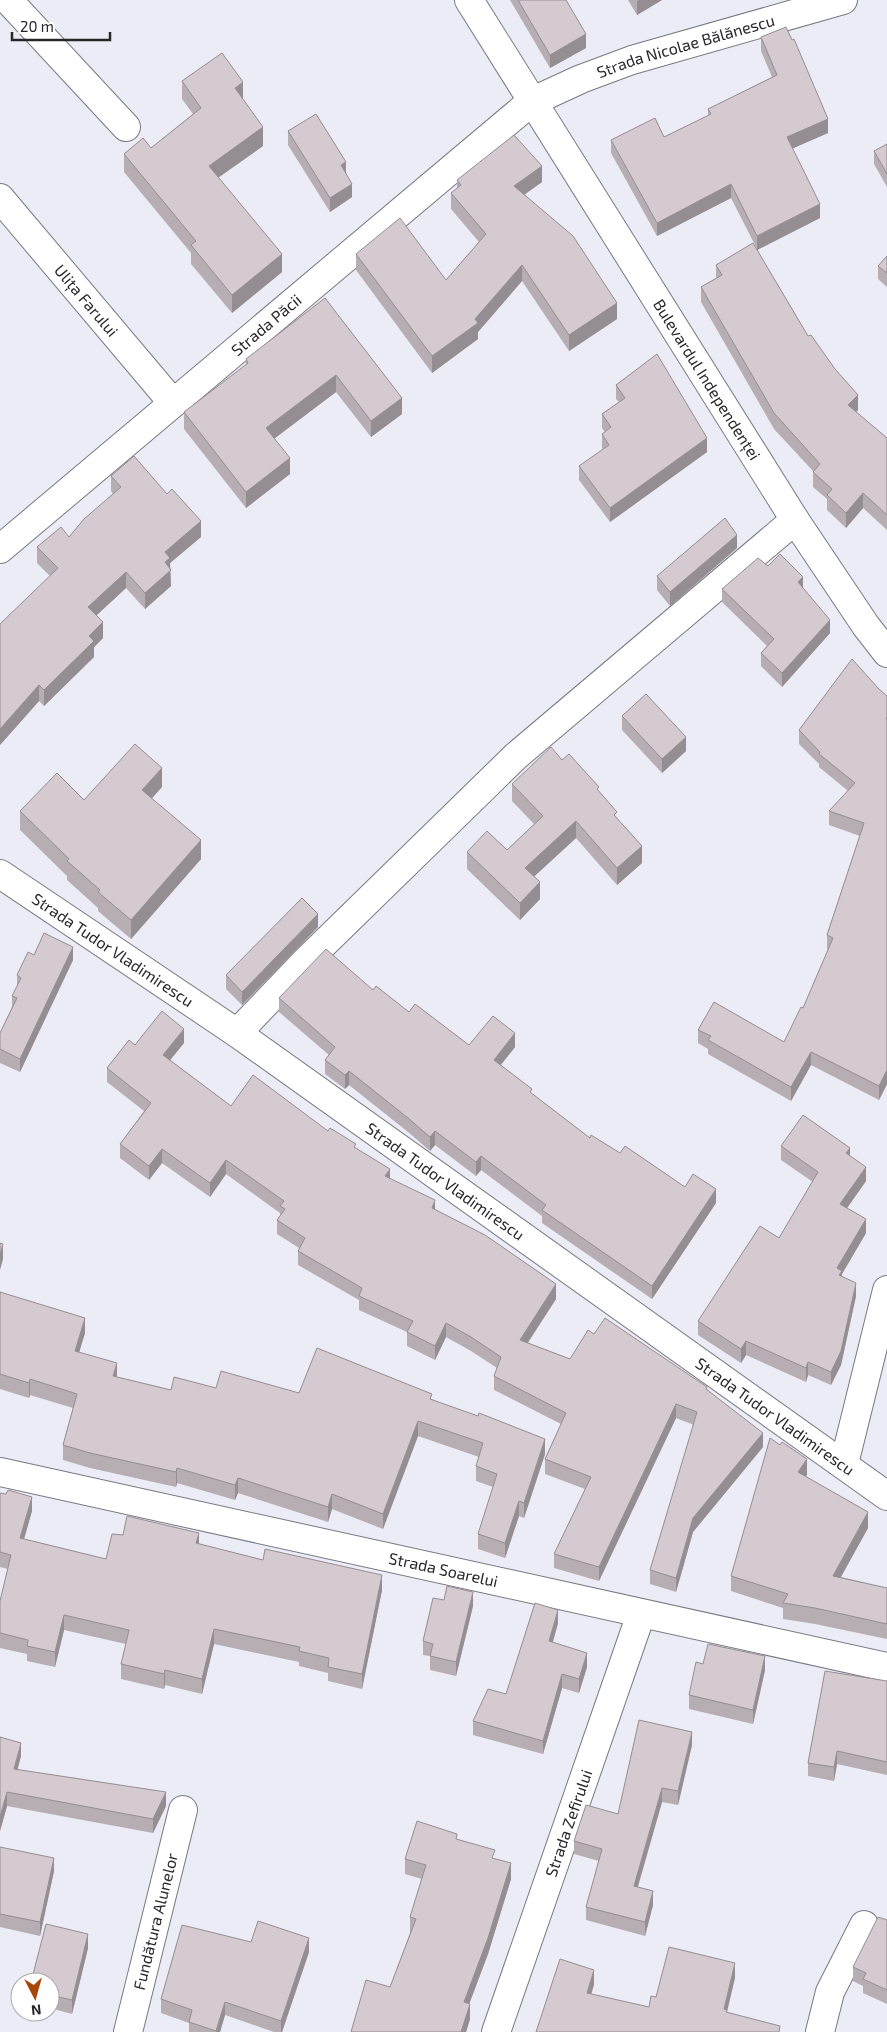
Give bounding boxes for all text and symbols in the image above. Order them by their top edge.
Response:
scale bar [12,10,110,42]
street label: Strada Nicolae Bălănescu [594,10,777,81]
text: 20 m [20,17,54,35]
street label: Ulița Farului [51,260,123,340]
street label: Strada Păcii [227,290,305,359]
street label: Bulevardul Independenței [650,295,765,463]
street label: Strada Tudor Vladimirescu [29,888,198,1010]
street label: Strada Tudor Vladimirescu [362,1118,528,1244]
street label: Strada Tudor Vladimirescu [692,1353,858,1479]
street label: Strada Soarelui [387,1548,500,1590]
street label: Strada Zefirului [541,1767,595,1879]
street label: Fundătura Alunelor [129,1850,181,1992]
north arrow [10,1972,60,2022]
text: N [30,2001,42,2019]

